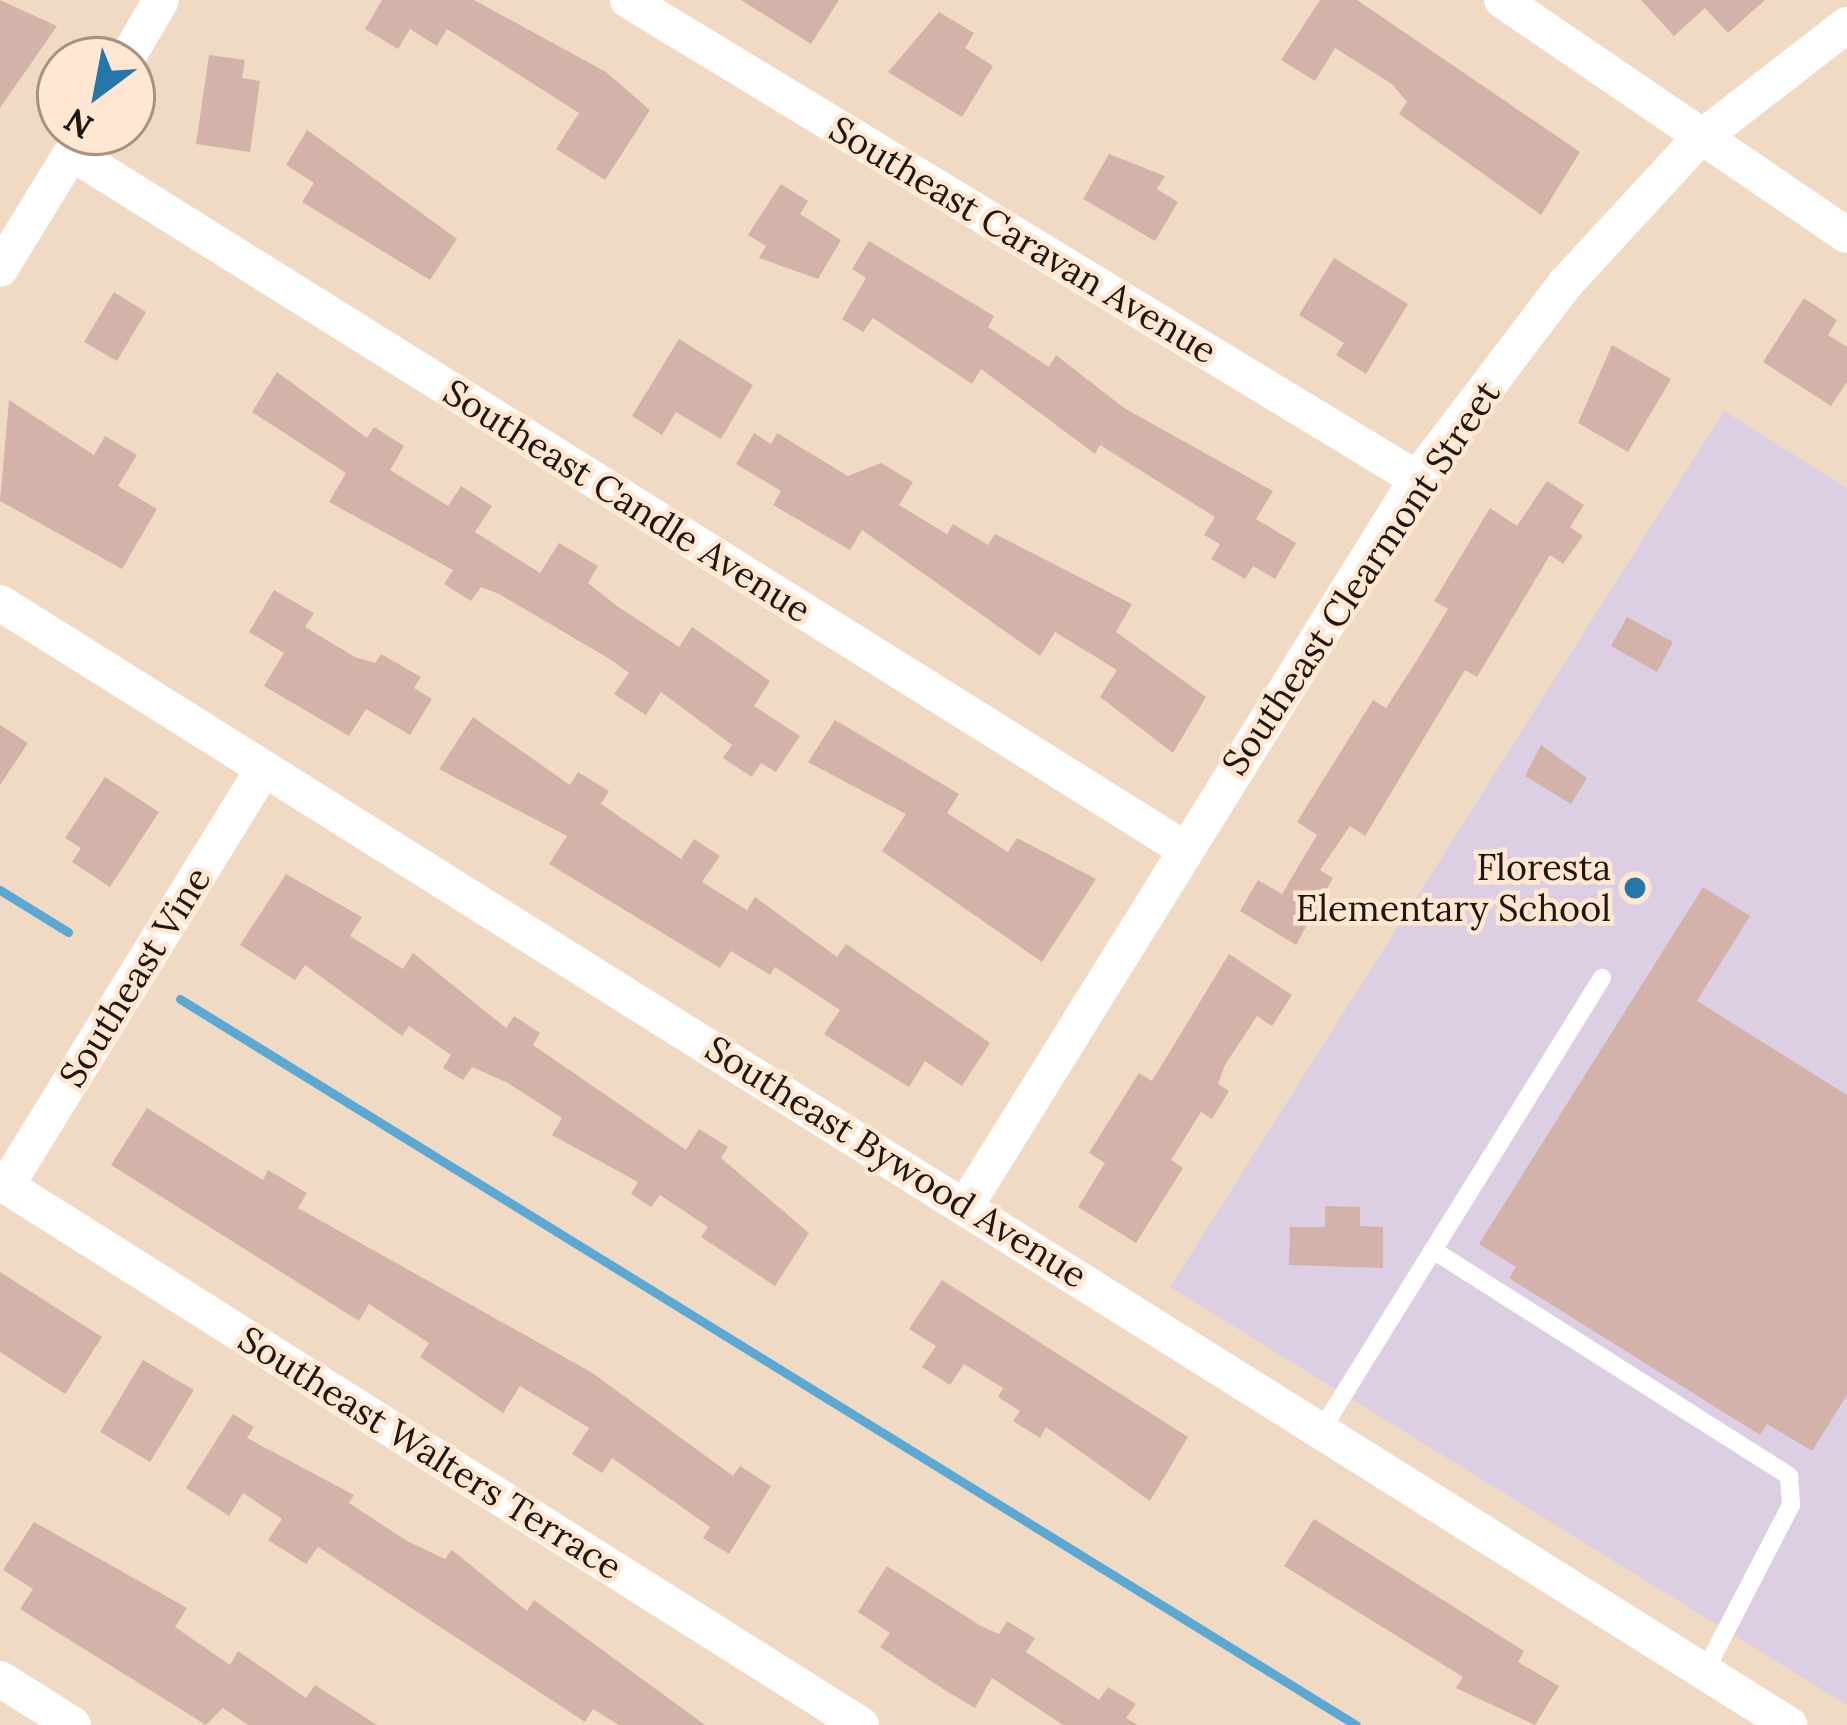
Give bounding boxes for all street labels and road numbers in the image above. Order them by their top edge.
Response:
street label: Southeast Caravan Avenue [822,107,1224,373]
street label: Southeast Candle Avenue [436,370,818,632]
street label: Southeast Clearmont Street [1213,373,1509,783]
street label: Southeast Vine [50,859,220,1095]
street label: Southeast Bywood Avenue [697,1027,1095,1297]
street label: Southeast Walters Terrace [231,1317,629,1589]

